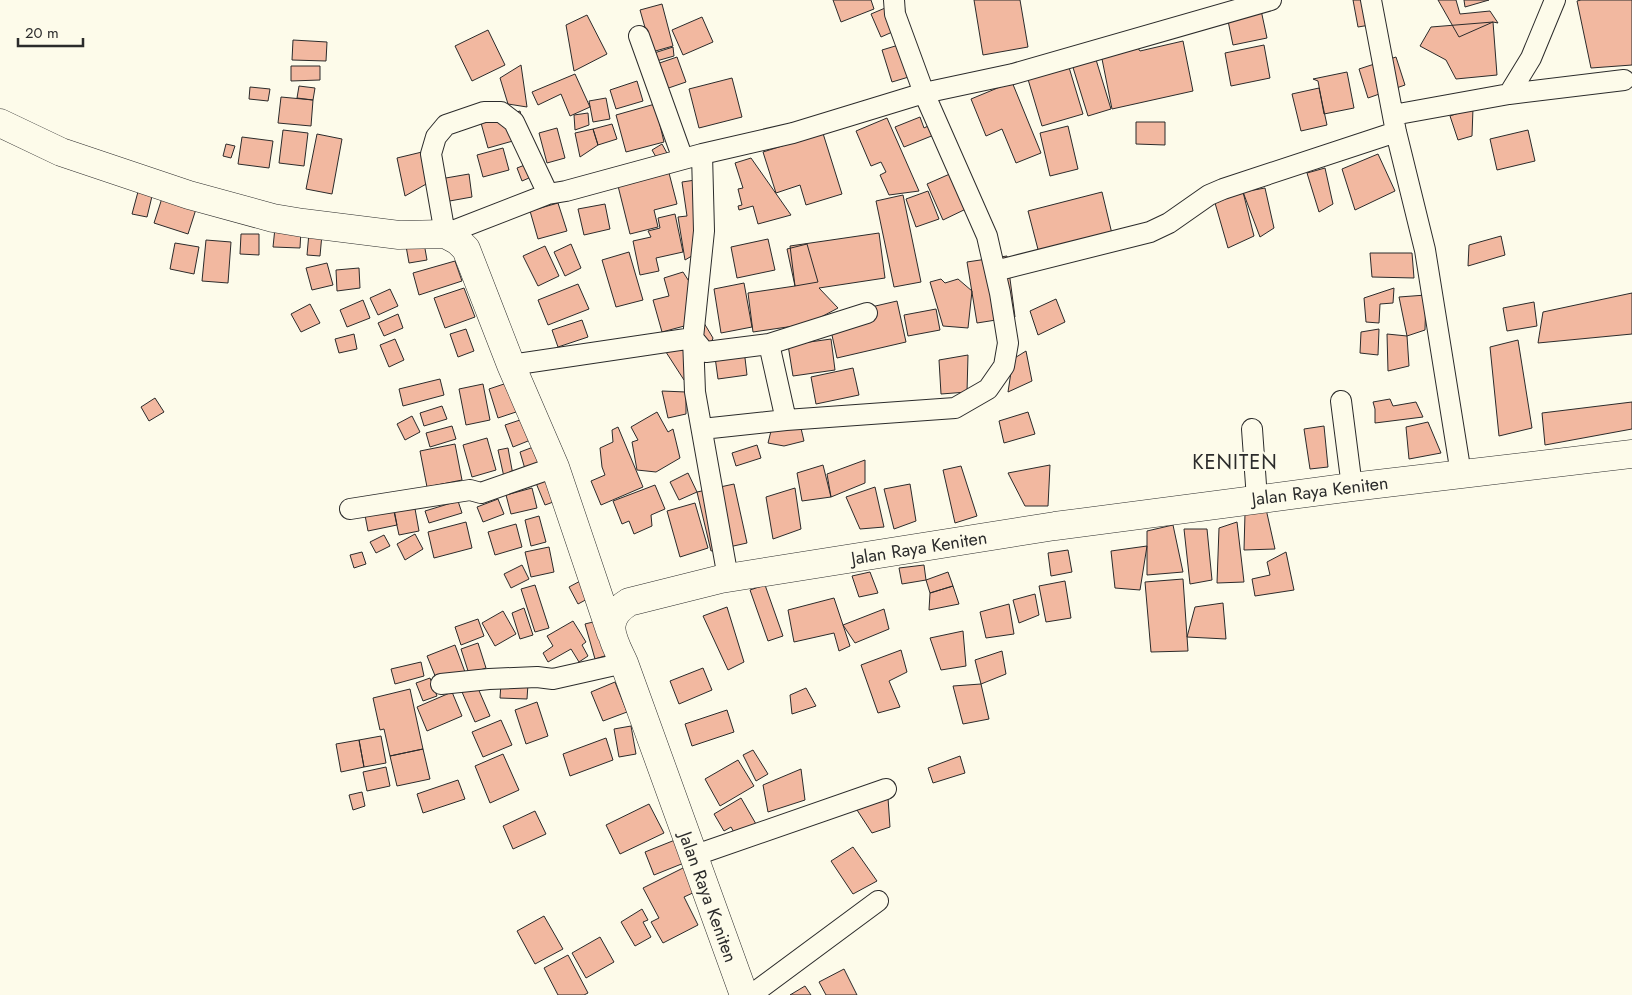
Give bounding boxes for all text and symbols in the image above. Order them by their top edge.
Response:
scale bar [18,15,82,47]
text: 20 m [25,22,59,44]
district label: KENITEN [1192,448,1278,477]
street label: Jalan Raya Keniten [1248,470,1390,513]
street label: Jalan Raya Keniten [847,524,989,572]
street label: Jalan Raya Keniten [672,826,744,966]

